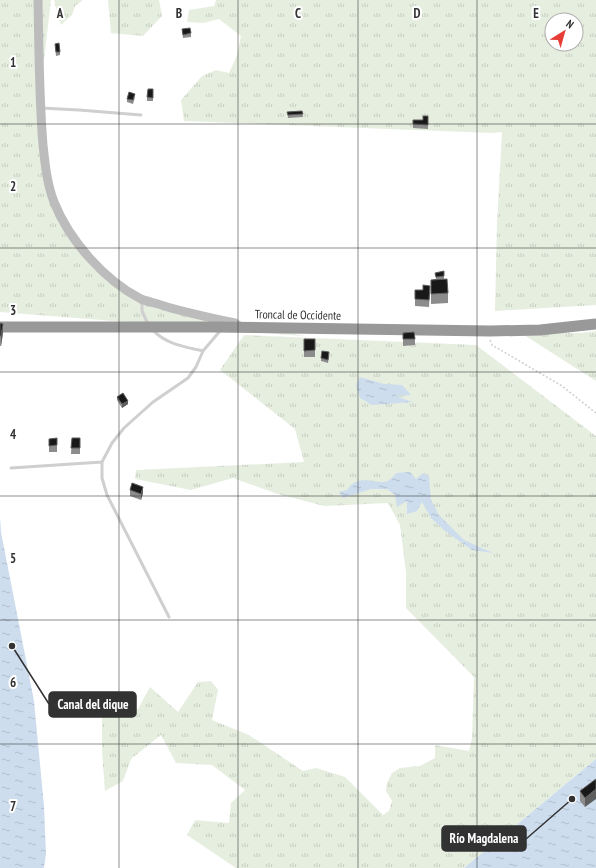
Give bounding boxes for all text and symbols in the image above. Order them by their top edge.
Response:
text: A [56,5,64,22]
text: B [176,5,182,22]
text: C [295,5,301,22]
text: D [414,5,421,22]
text: E [533,5,539,22]
north arrow [544,12,584,52]
text: N [563,17,577,31]
text: 1 [10,54,16,71]
text: 2 [10,178,16,195]
text: 3 [10,302,16,319]
street label: Troncal de Occidente [255,306,341,323]
text: 4 [10,426,17,443]
text: 5 [10,550,16,567]
text: 6 [10,674,16,691]
callout: Canal del dique [49,692,136,717]
text: Canal del dique [57,696,129,713]
text: 7 [10,798,16,815]
callout: Río Magdalena [442,826,526,851]
text: Río Magdalena [450,830,518,847]

